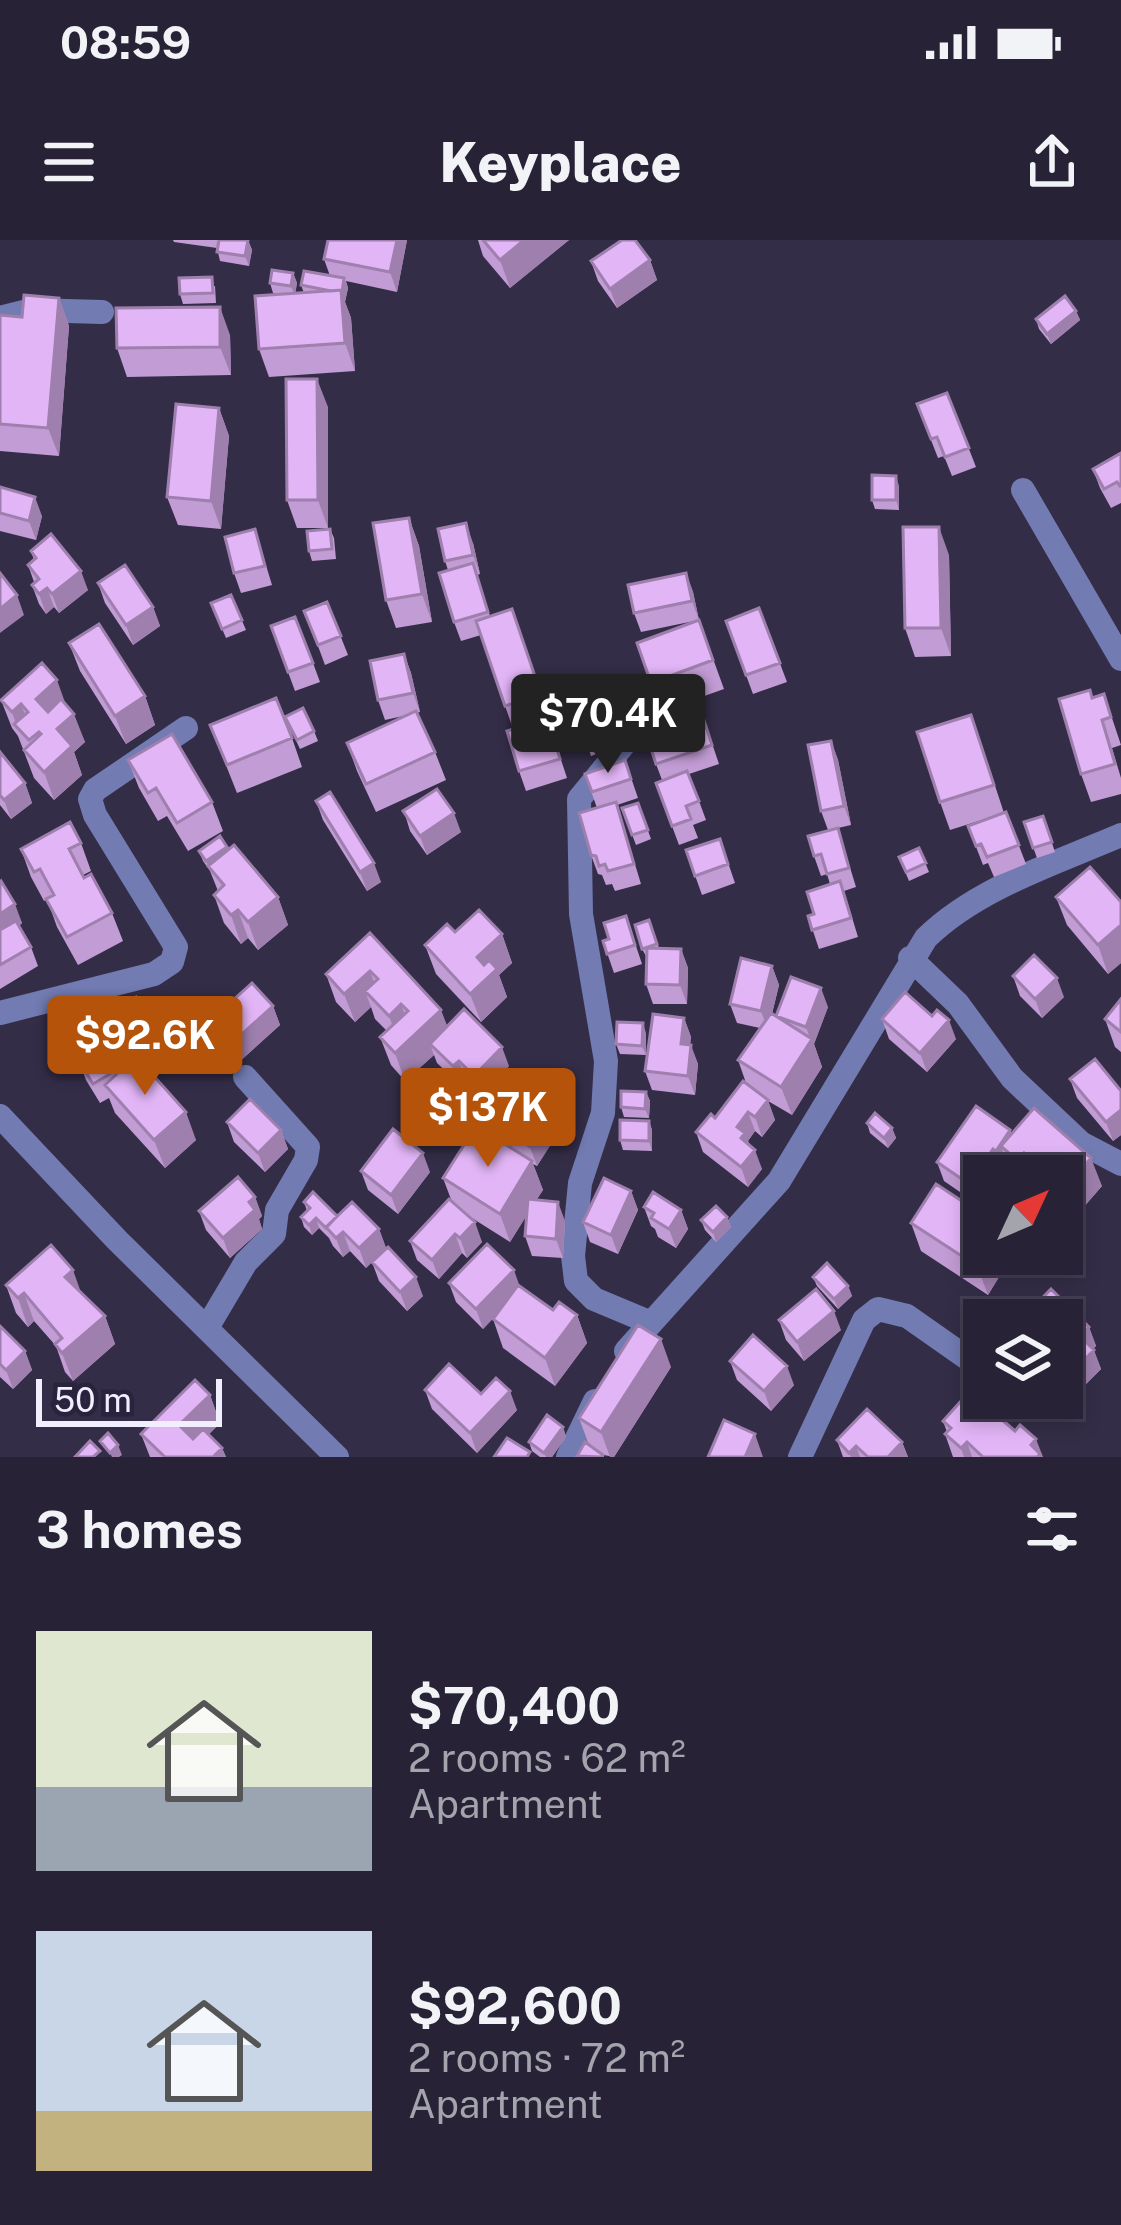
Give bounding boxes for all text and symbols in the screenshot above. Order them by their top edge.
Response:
text: 08:59 [60,16,191,69]
icon: menu [36,129,102,195]
icon: share [1019,129,1085,195]
text: Keyplace [439,131,682,194]
pin: $70.4K [510,674,706,776]
text: $70.4K [538,690,678,736]
pin: $92.6K [47,996,243,1098]
text: $92.6K [74,1012,216,1058]
pin: $137K [404,1068,572,1170]
text: $137K [428,1084,548,1130]
north arrow [963,1155,1083,1275]
map controls [963,1155,1083,1419]
button: layers [963,1299,1083,1419]
scale bar [36,1373,222,1426]
text: 50 m [54,1381,132,1419]
icon: filters [1019,1496,1085,1562]
text: 3 homes [36,1500,243,1559]
text: $70,400 [408,1676,620,1735]
icon: home [132,1679,276,1823]
text: 2 rooms · 62 m² [408,1735,686,1781]
text: Apartment [408,1781,603,1827]
text: $92,600 [408,1976,622,2035]
icon: home [132,1979,276,2123]
text: 2 rooms · 72 m² [408,2035,685,2081]
text: Apartment [408,2081,603,2127]

